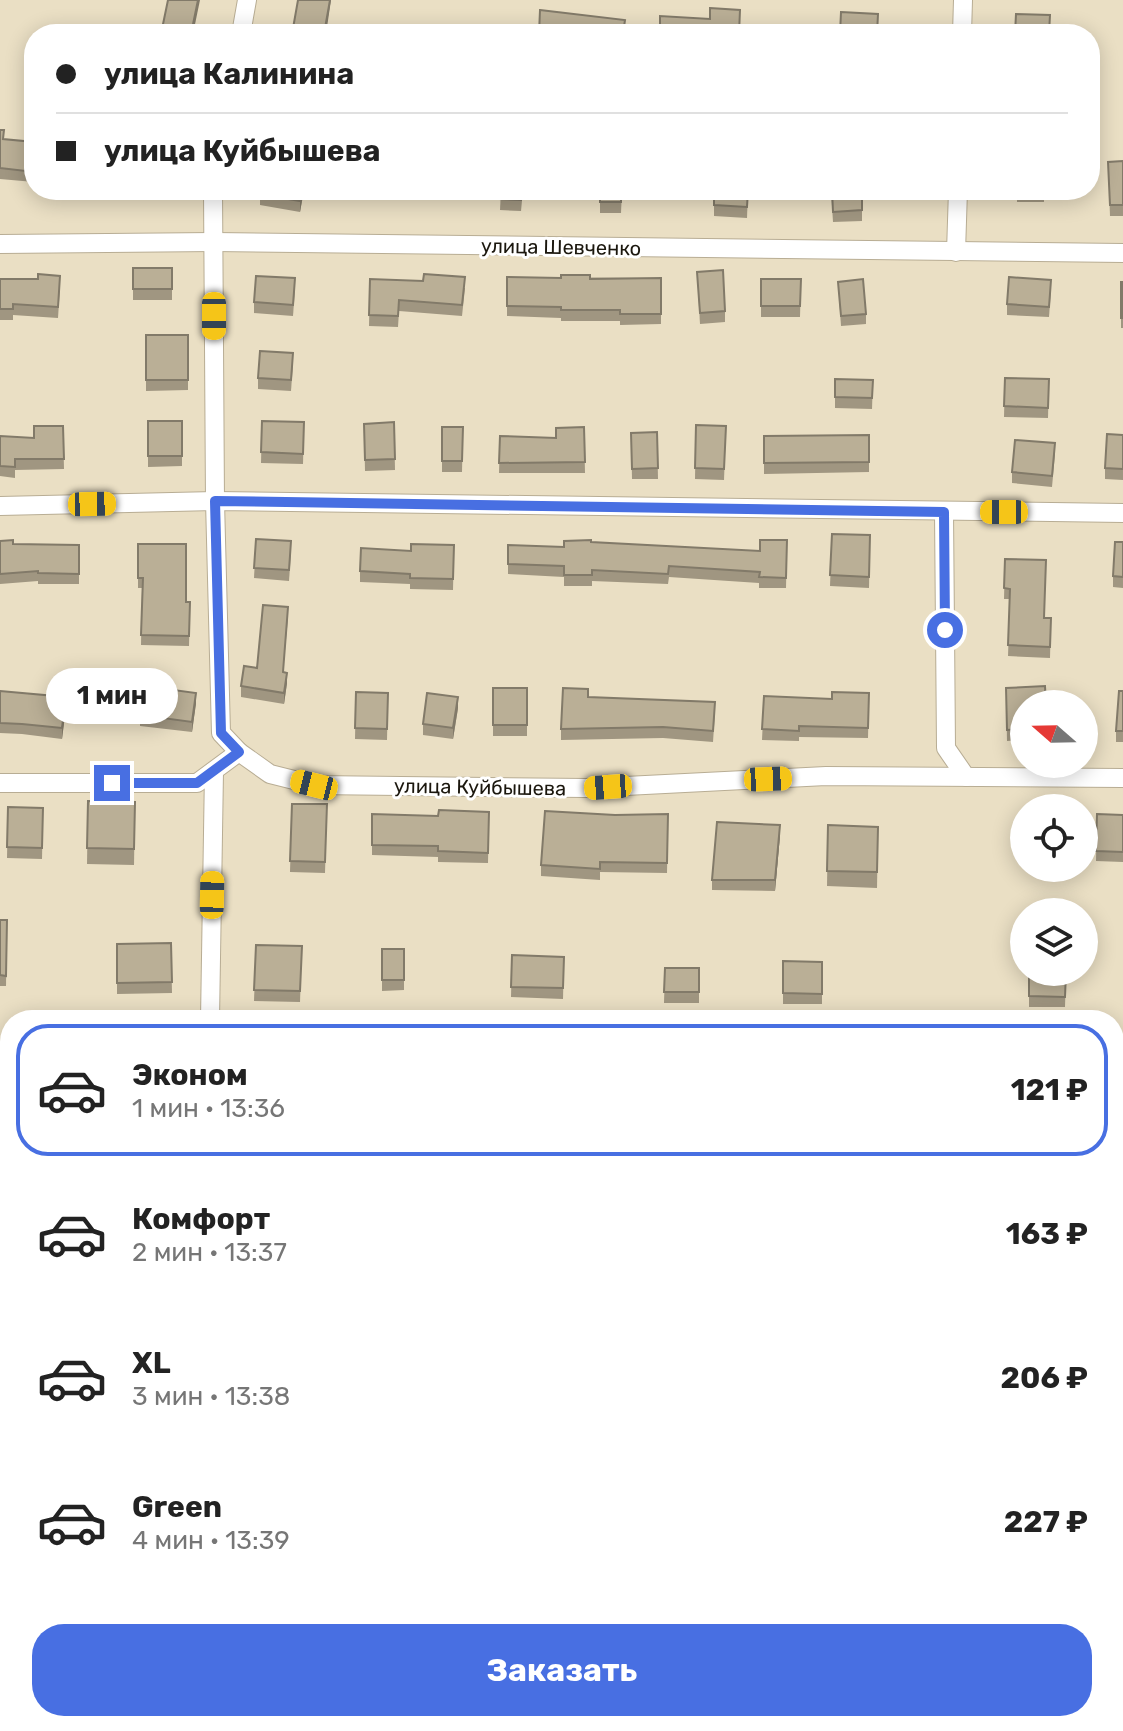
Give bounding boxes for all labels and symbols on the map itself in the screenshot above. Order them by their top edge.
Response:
street label: улица Шевченко [481,234,641,260]
car [202,292,226,340]
car [68,492,116,516]
car [980,500,1028,524]
route start [927,612,963,648]
callout: 1 мин [46,667,178,723]
north arrow [1010,690,1098,778]
route end [94,765,130,801]
car [744,766,792,792]
car [288,768,340,802]
street label: улица Куйбышева [394,773,566,801]
car [583,773,633,801]
car [200,871,224,919]

